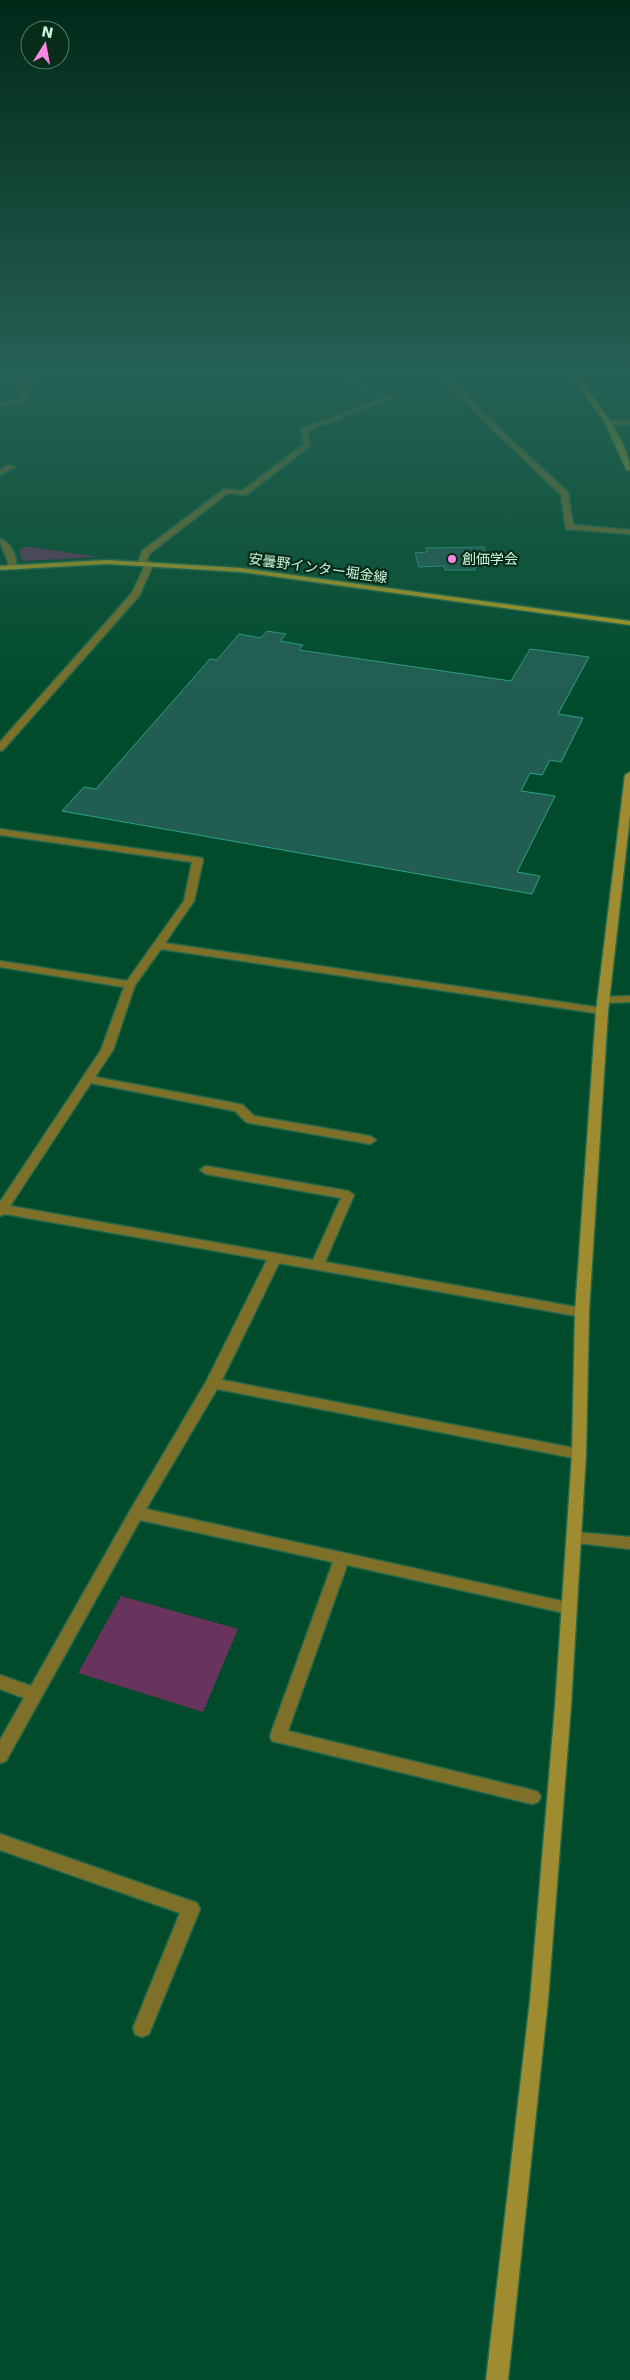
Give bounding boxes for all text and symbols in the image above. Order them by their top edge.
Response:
north arrow [20,20,70,70]
text: N [40,23,55,41]
street label: 安曇野インター堀金線 [248,550,388,586]
place label: 創価学会 [462,551,518,567]
marker: 創価学会 [446,553,458,565]

